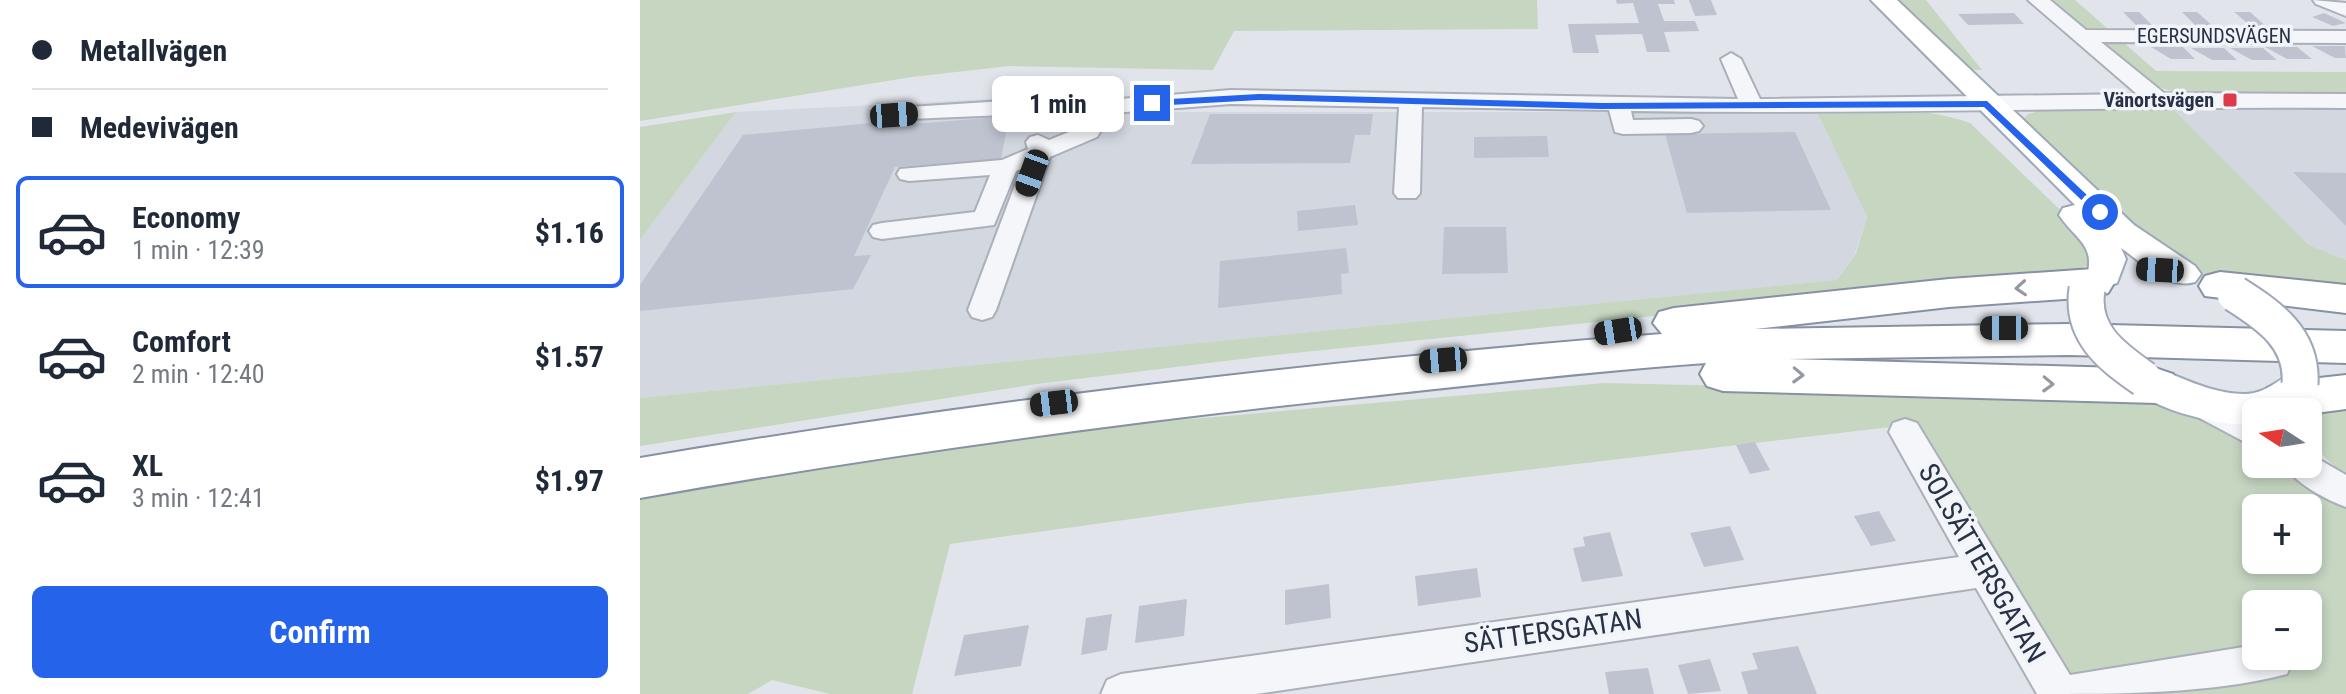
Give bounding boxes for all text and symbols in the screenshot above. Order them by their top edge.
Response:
street label: EGERSUNDSVÄGEN [2137,24,2291,48]
text: Metallvägen [80,33,227,68]
callout: 1 min [992,75,1124,131]
route end [1134,85,1170,121]
place label: Vänortsvägen [2104,88,2214,112]
text: 1 min [1029,89,1087,119]
marker: Vänortsvägen [2221,91,2239,109]
car [869,101,919,129]
text: Medevivägen [80,110,239,145]
car [1013,146,1051,200]
route start [2082,194,2118,230]
icon: car [36,196,108,268]
text: Economy [132,200,240,235]
text: $1.16 [535,215,604,250]
text: 1 min · 12:39 [132,235,265,265]
car [2135,257,2185,283]
one-way arrow [2014,279,2027,296]
car [1592,315,1644,347]
car [1980,316,2028,340]
icon: car [36,320,108,392]
text: Comfort [132,324,231,359]
text: $1.57 [535,339,604,374]
car [1418,346,1468,374]
text: 2 min · 12:40 [132,359,265,389]
one-way arrow [1792,367,1805,384]
one-way arrow [2042,375,2055,392]
car [1029,388,1079,418]
north arrow [2242,398,2322,478]
map controls [2242,398,2322,670]
icon: car [36,444,108,516]
text: XL [132,448,163,483]
street label: SOLSÄTTERSGATAN [1912,458,2052,668]
text: $1.97 [535,463,604,498]
text: 3 min · 12:41 [132,483,265,513]
button: + [2242,494,2322,574]
button: Confirm [32,586,608,678]
button: − [2242,590,2322,670]
street label: SÄTTERSGATAN [1462,602,1644,660]

